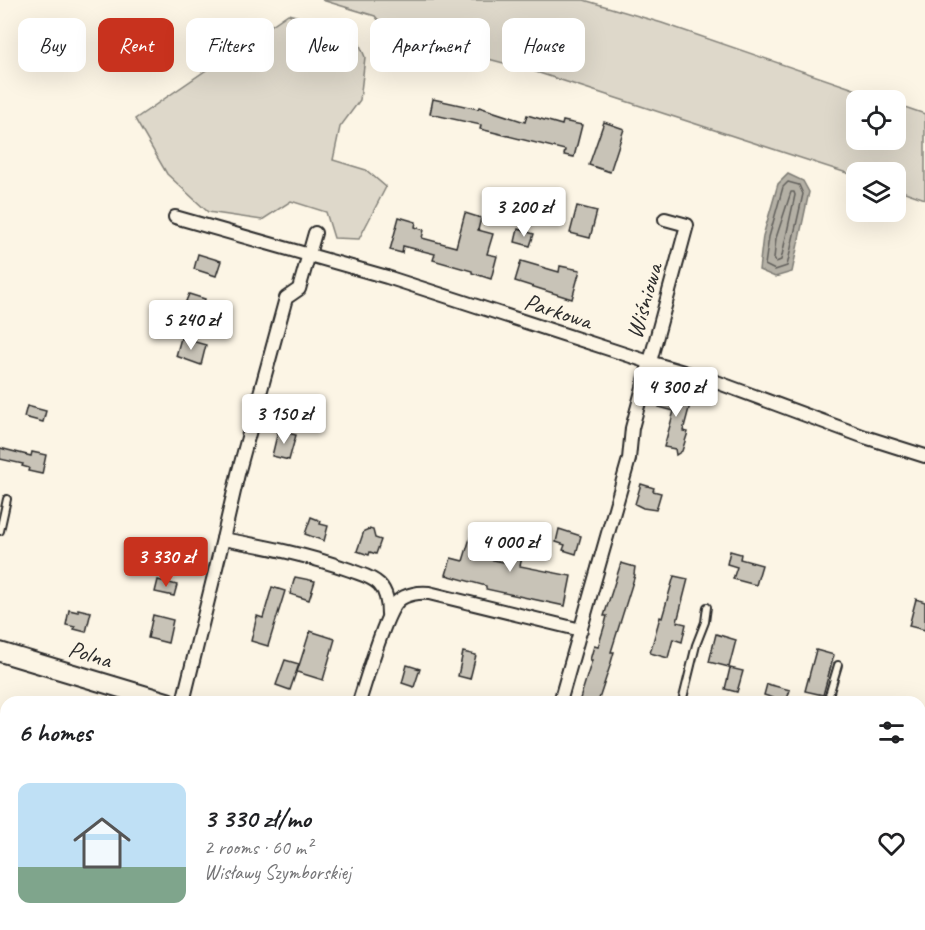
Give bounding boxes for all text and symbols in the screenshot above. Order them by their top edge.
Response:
chip: Buy [18,18,86,72]
chip: Rent [98,18,174,72]
chip: Filters [186,18,274,72]
chip: New [286,18,358,72]
chip: Apartment [370,18,490,72]
chip: House [502,18,585,72]
map controls [846,90,906,222]
button: locate [846,90,906,150]
button: layers [846,162,906,222]
pin: 3 200 zł [462,187,586,238]
text: 3 200 zł [496,194,552,219]
street label: Wiśniowa [619,258,670,342]
street label: Parkowa [521,286,597,337]
pin: 5 240 zł [129,300,253,351]
text: 5 240 zł [163,307,219,332]
pin: 4 300 zł [614,367,738,418]
text: 4 300 zł [648,374,704,399]
pin: 3 150 zł [222,394,346,445]
text: 3 150 zł [256,401,312,426]
pin: 4 000 zł [448,522,572,573]
text: 4 000 zł [482,529,538,554]
pin: 3 330 zł [104,537,228,588]
text: 3 330 zł [138,544,194,569]
street label: Polna [65,633,116,675]
text: 6 homes [18,716,92,749]
icon: filters [875,716,908,749]
text: 3 330 zł/mo [204,802,311,835]
icon: home [66,807,138,879]
icon: heart [875,827,908,860]
text: 2 rooms · 60 m² [204,835,312,860]
text: Wisławy Szymborskiej [204,860,351,885]

